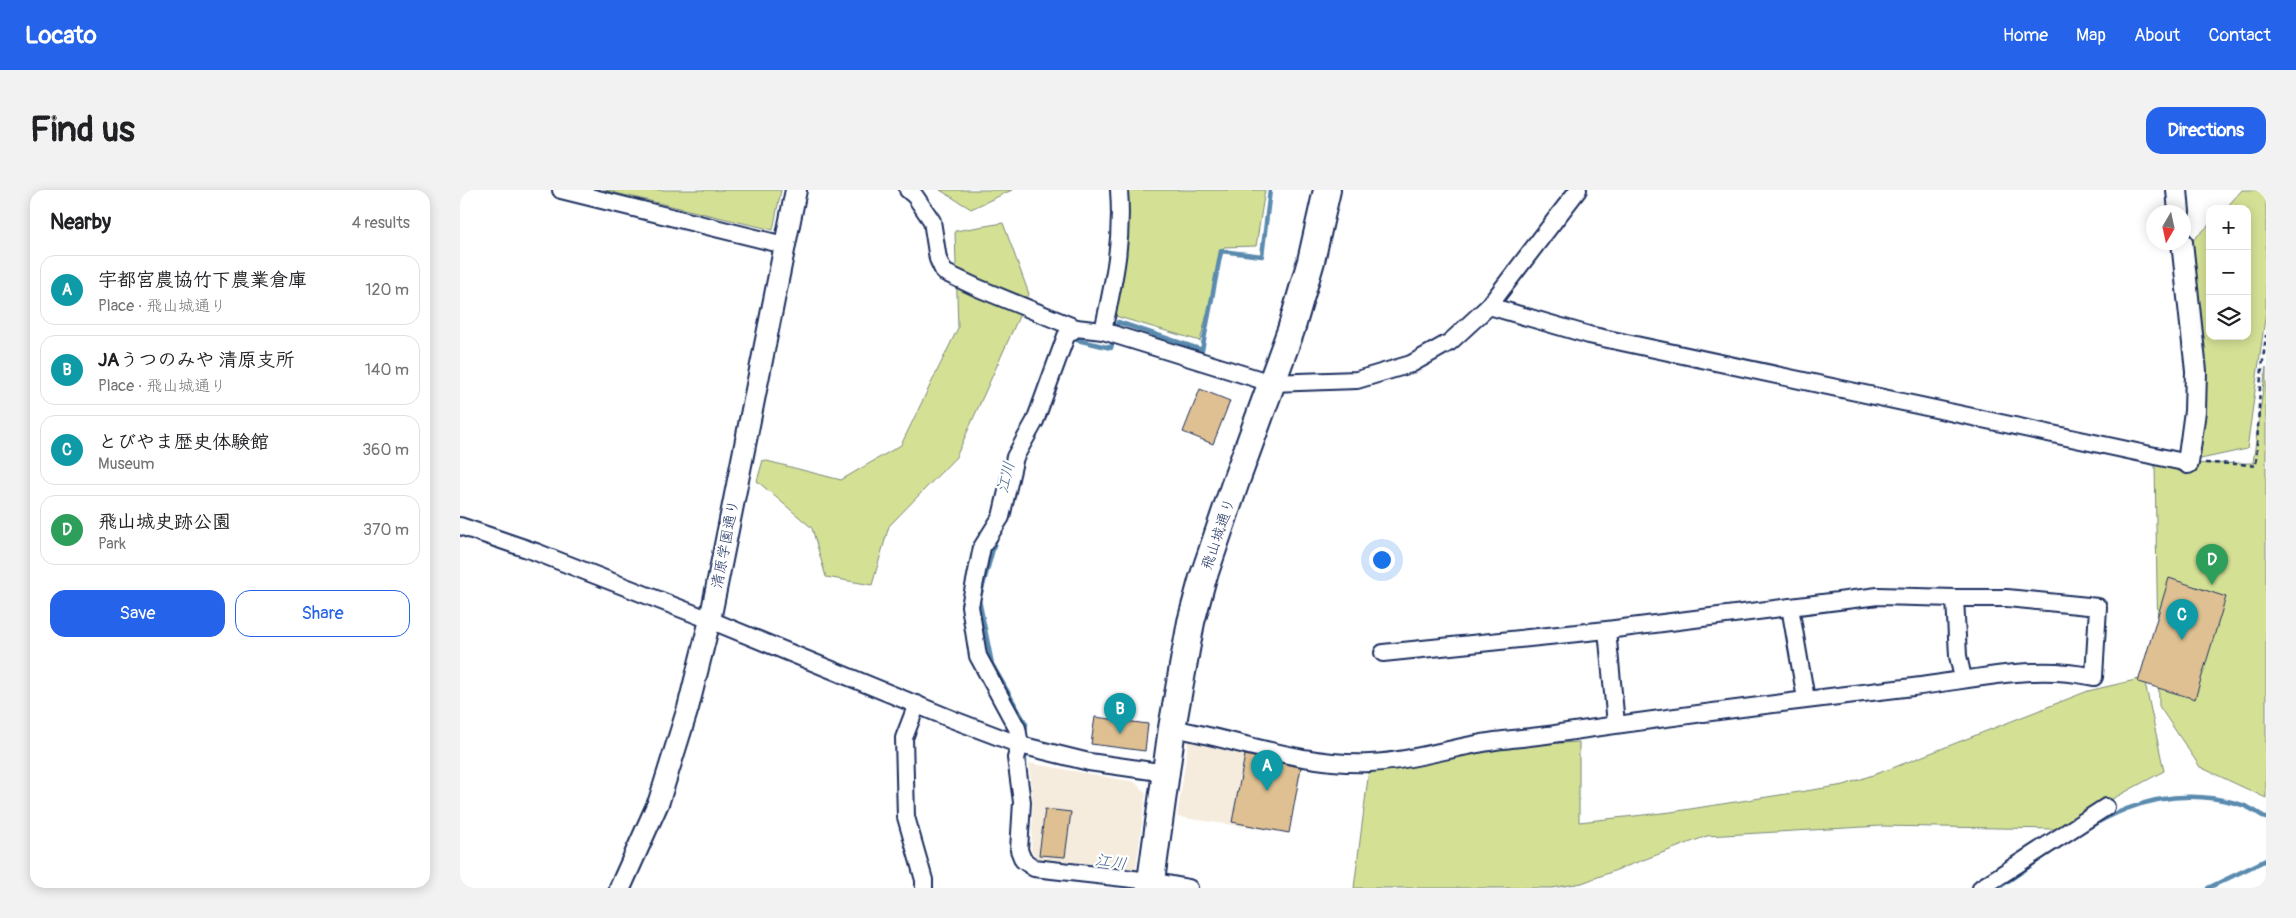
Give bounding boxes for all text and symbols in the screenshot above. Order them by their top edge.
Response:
text: Locato [25,21,97,50]
text: Home [2003,24,2048,47]
text: Map [2076,24,2106,47]
text: About [2134,24,2180,47]
text: Contact [2208,24,2271,47]
button: Directions [2146,107,2266,154]
text: Find us [30,108,135,152]
north arrow [2146,205,2191,250]
map controls [2206,205,2251,340]
button: + [2206,205,2251,250]
text: Nearby [50,209,111,236]
text: 4 results [352,213,410,233]
button: − [2206,250,2251,295]
text: 宇都宮農協竹下農業倉庫 [98,268,307,292]
text: A [62,280,72,300]
text: 120 m [365,280,409,300]
button: layers [2206,295,2251,340]
text: Place · 飛山城通り [98,296,226,316]
text: JAうつのみや 清原支所 [98,348,295,372]
text: B [62,360,72,380]
text: 140 m [365,360,409,380]
text: Place · 飛山城通り [98,376,226,396]
text: とびやま歴史体験館 [98,430,269,454]
text: C [62,440,72,460]
text: 360 m [362,440,409,460]
text: Museum [98,454,154,474]
water label: 江川 [992,459,1020,495]
street label: 飛山城通り [1197,496,1240,573]
street label: 清原学園通り [708,498,743,590]
text: 飛山城史跡公園 [98,510,231,534]
text: D [62,520,72,540]
text: 370 m [363,520,409,540]
text: Park [98,534,126,554]
pin: D [2196,544,2228,585]
your location [1369,547,1395,573]
button: Save [50,590,225,637]
button: Share [235,590,410,637]
pin: C [2166,599,2198,640]
pin: B [1104,693,1136,734]
pin: A [1251,750,1283,791]
water label: 江川 [1093,850,1128,874]

